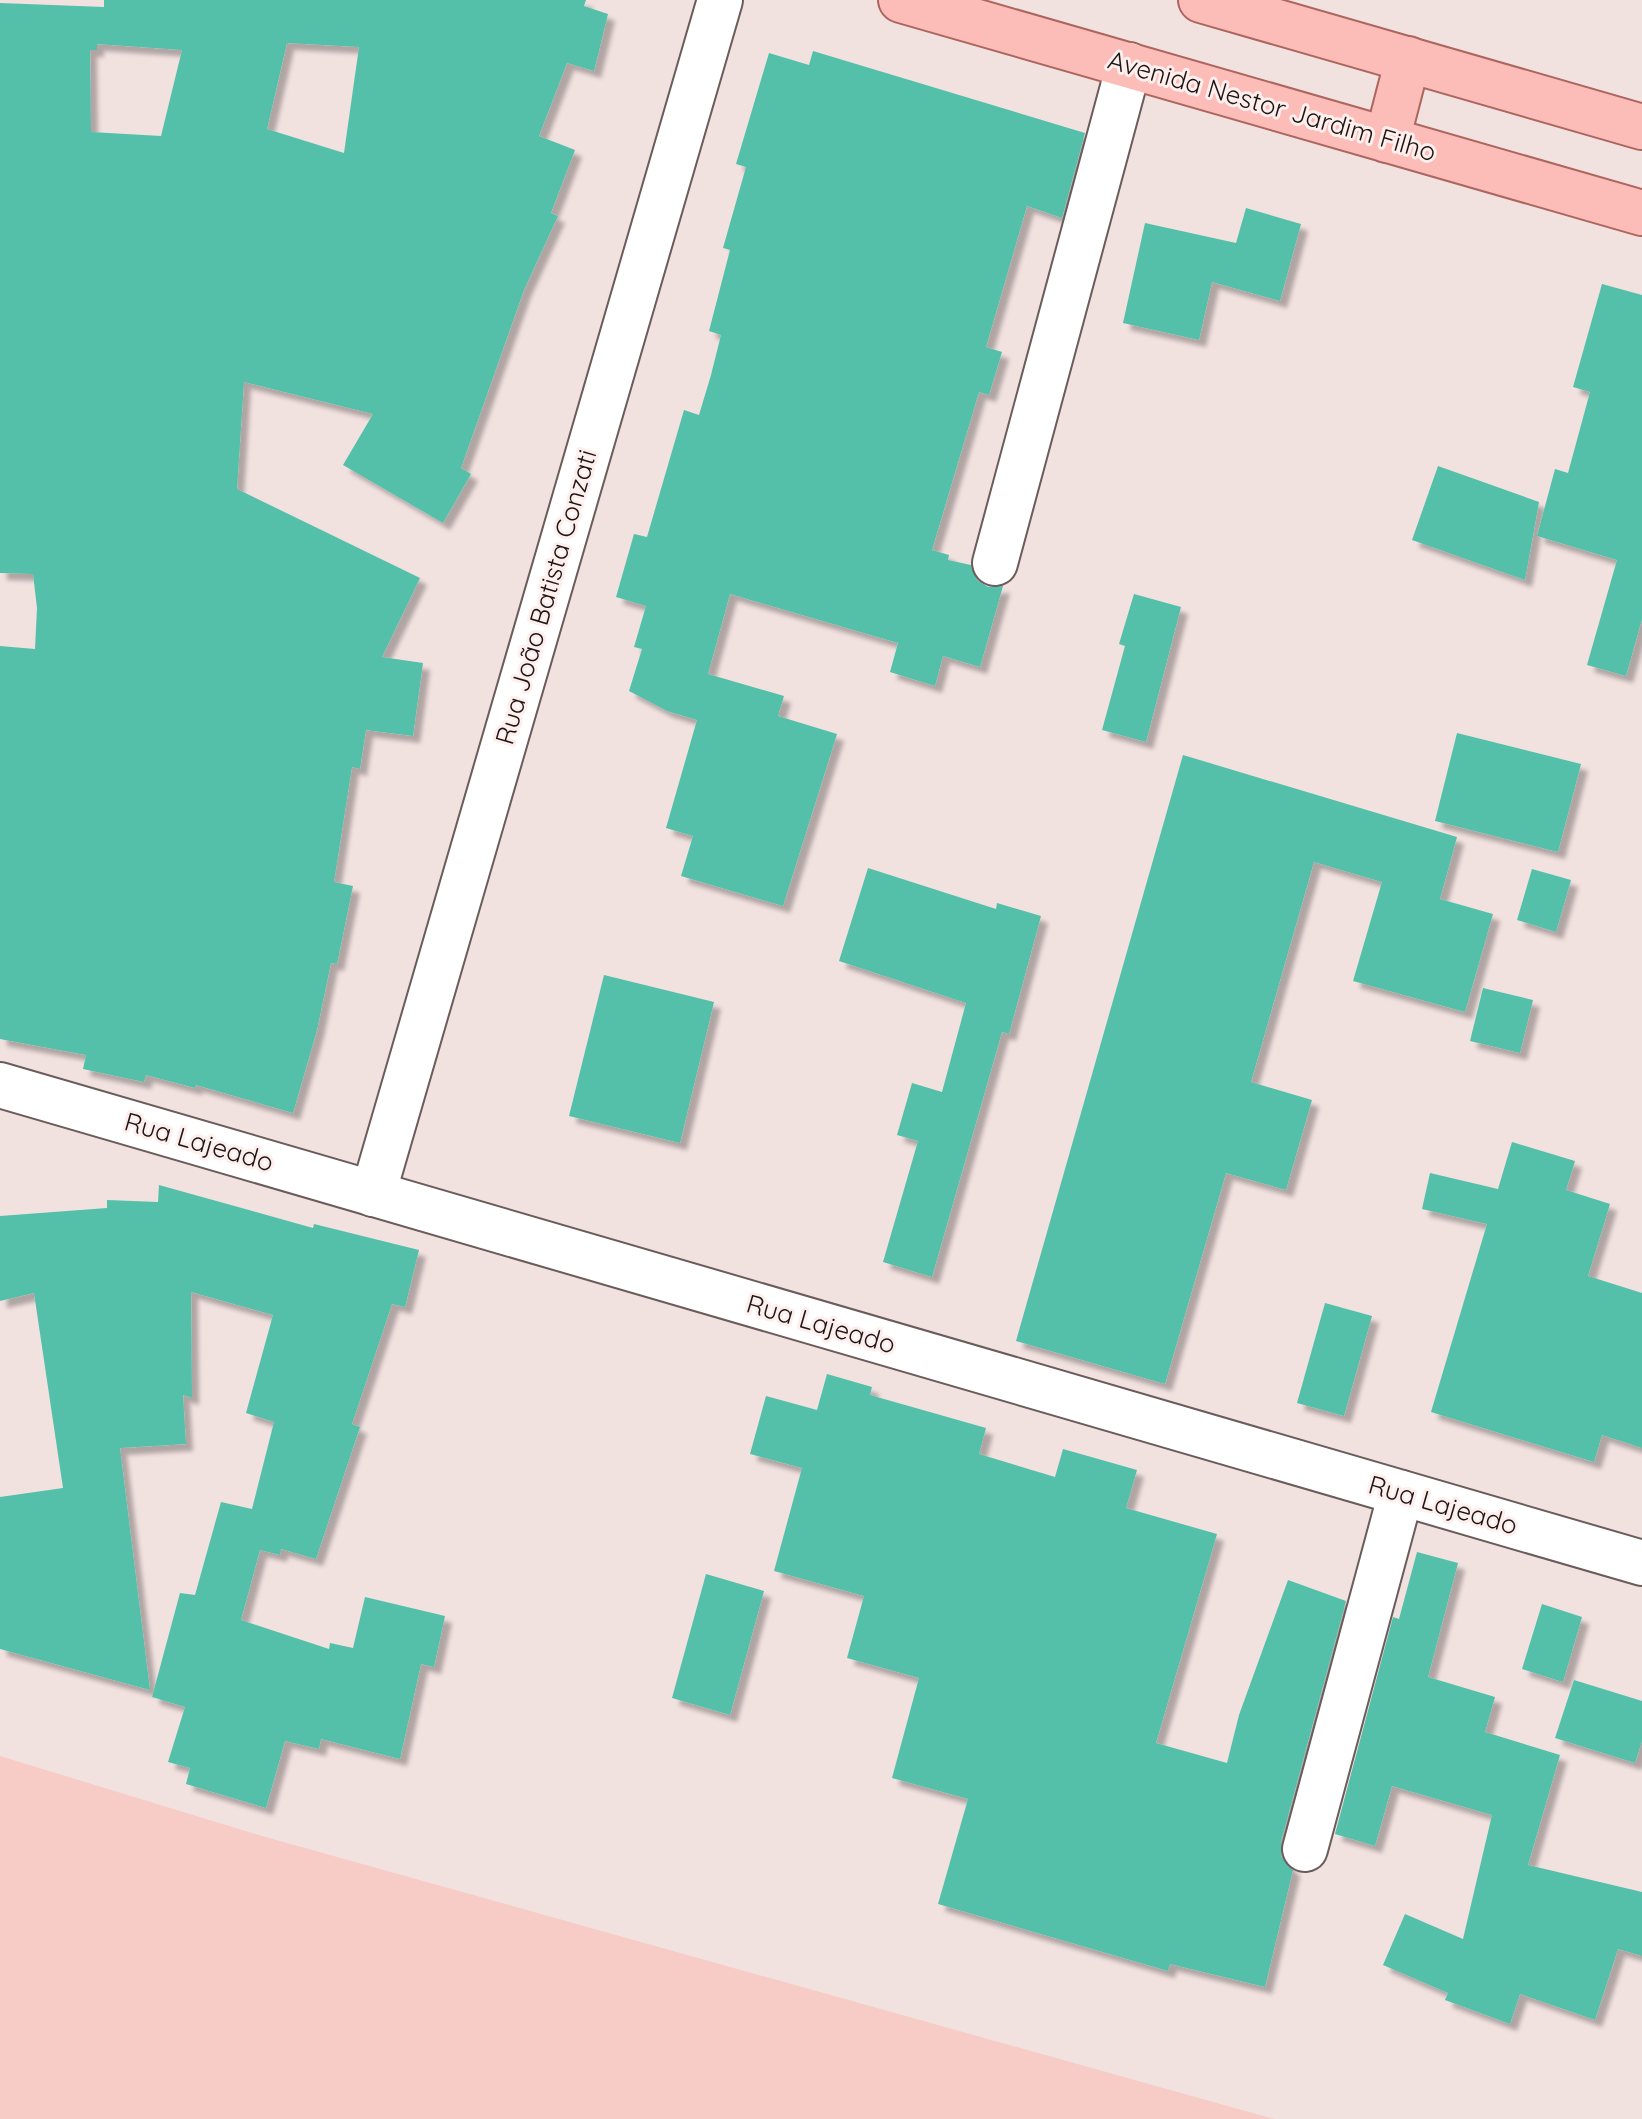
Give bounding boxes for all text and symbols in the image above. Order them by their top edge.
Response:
street label: Avenida Nestor Jardim Filho [1104,43,1440,168]
street label: Rua João Batista Conzati [488,446,603,748]
street label: Rua Lajeado [121,1105,277,1179]
street label: Rua Lajeado [743,1287,899,1361]
street label: Rua Lajeado [1365,1468,1521,1542]

